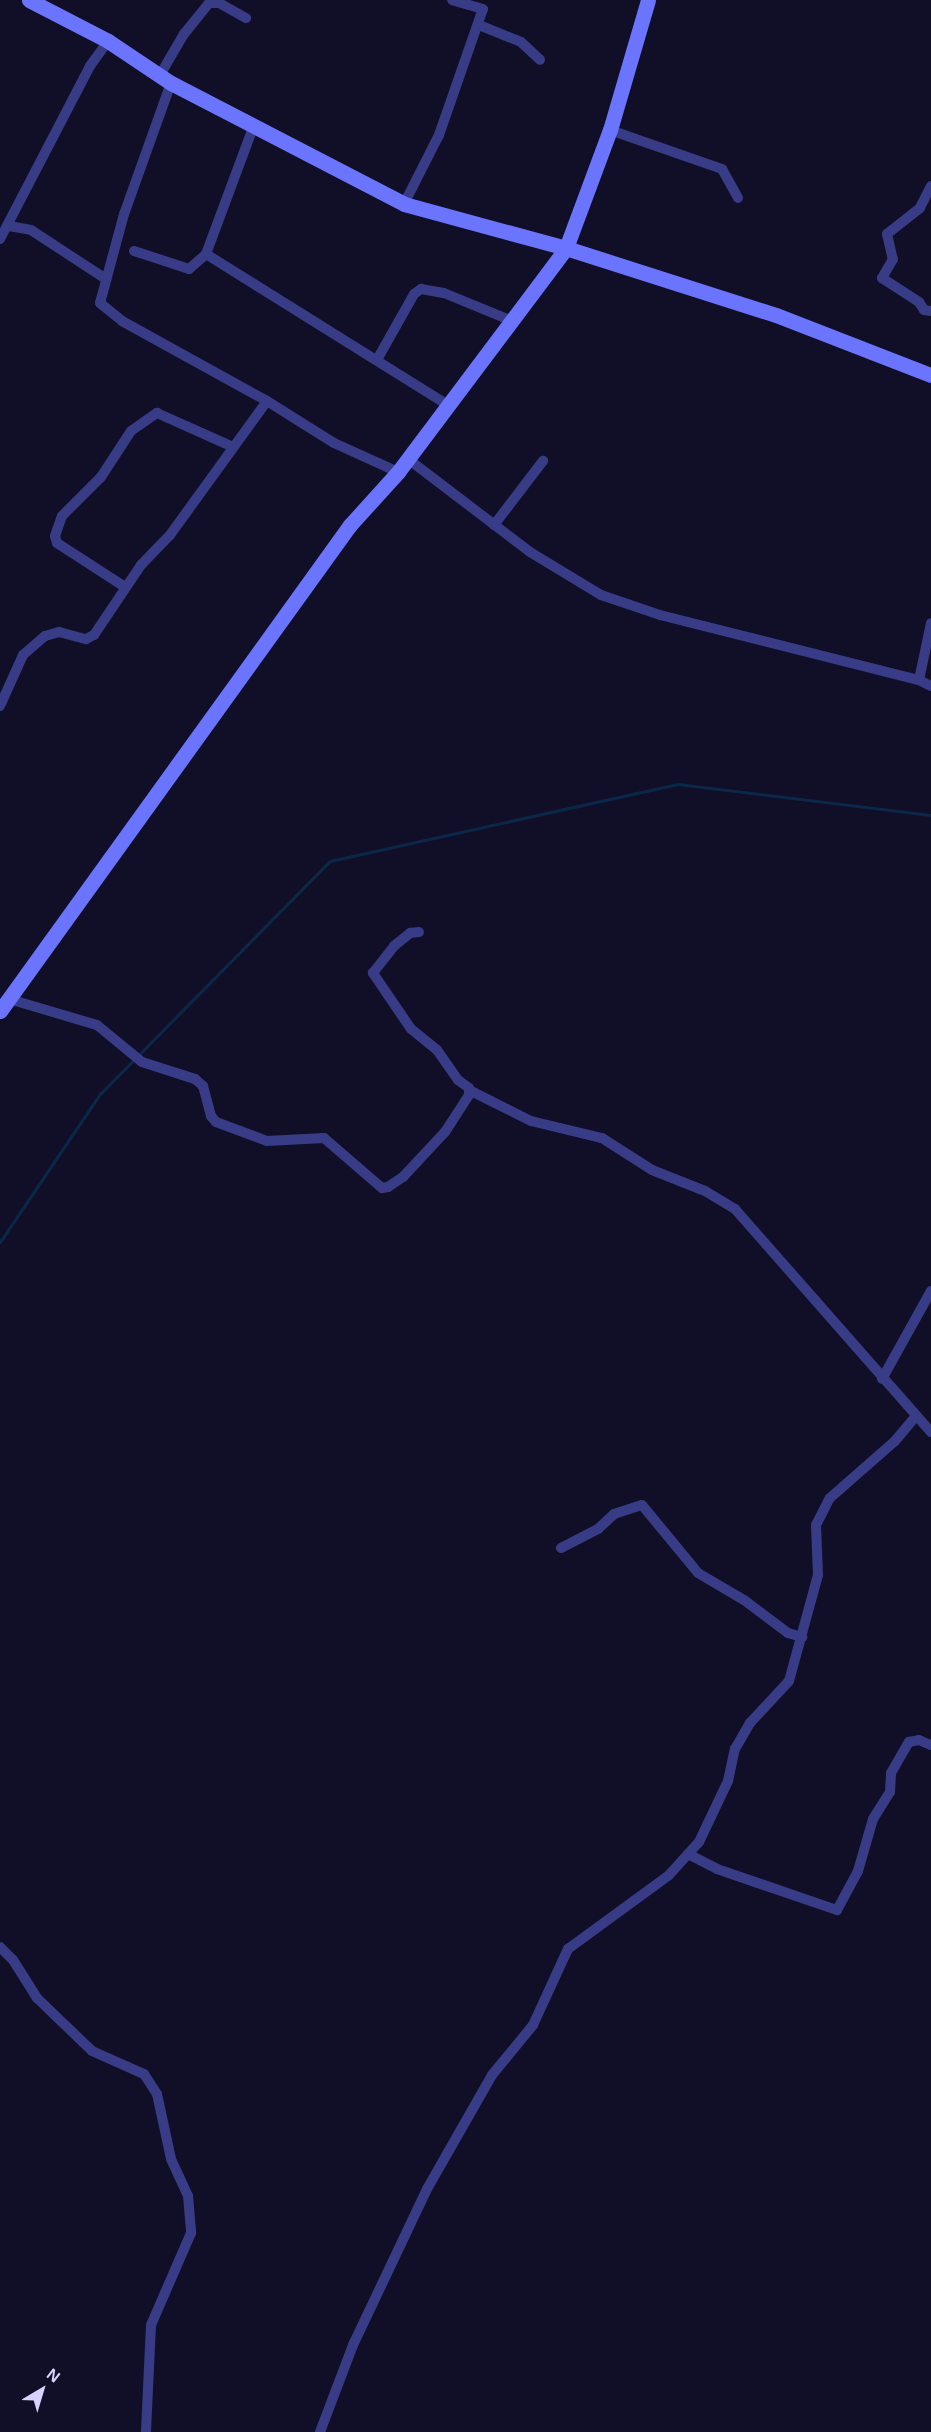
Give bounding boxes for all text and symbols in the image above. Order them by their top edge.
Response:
north arrow [12,2360,72,2420]
text: N [44,2365,63,2386]

